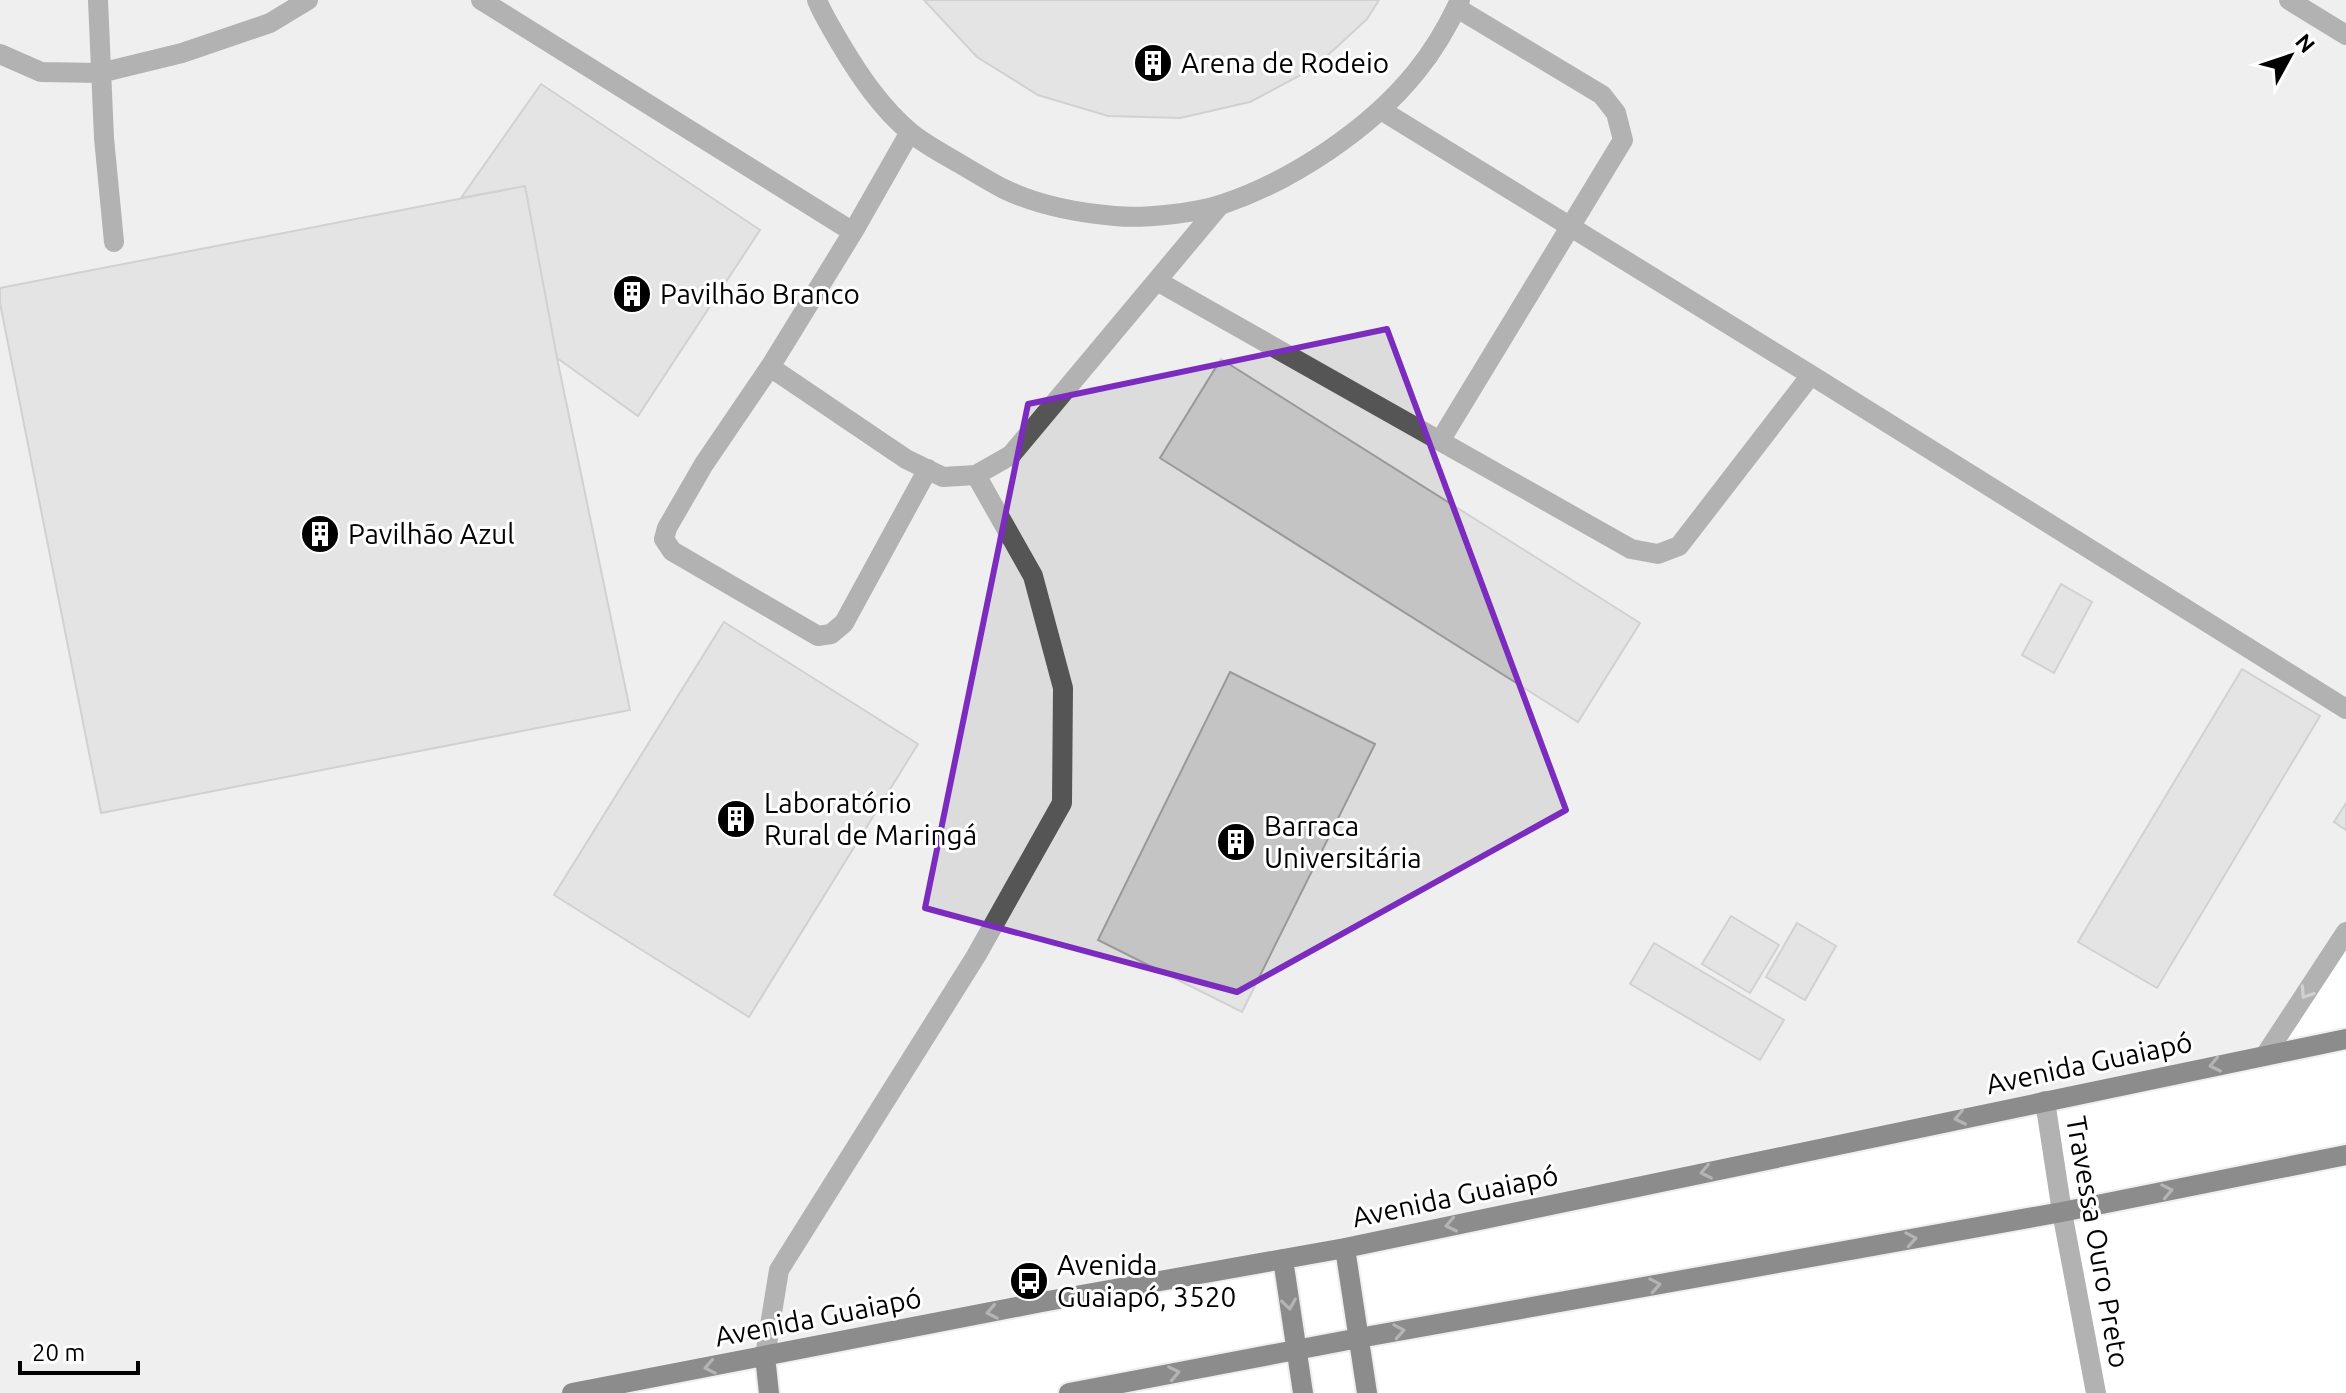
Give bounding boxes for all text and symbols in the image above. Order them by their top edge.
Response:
north arrow [2250,16,2330,96]
text: N [2291,28,2321,57]
building icon: Arena de Rodeio [1132,42,1174,84]
place label: Arena de Rodeio [1181,47,1389,78]
building icon: Pavilhão Branco [611,273,653,315]
place label: Pavilhão Branco [660,278,860,309]
building icon: Pavilhão Azul [299,513,341,555]
place label: Pavilhão Azul [348,518,515,549]
place label: Laboratório Rural de Maringá [764,787,977,850]
building icon: Laboratório Rural de Maringá [715,798,757,840]
place label: Barraca Universitária [1264,810,1422,873]
building icon: Barraca Universitária [1215,821,1257,863]
one-way arrow [2301,985,2316,999]
street label: Avenida Guaiapó [1983,1026,2195,1099]
one-way arrow [2208,1056,2222,1073]
one-way arrow [1954,1109,1967,1126]
street label: Travessa Ouro Preto [2061,1114,2136,1370]
street label: Avenida Guaiapó [1349,1159,1561,1232]
one-way arrow [1699,1163,1713,1180]
one-way arrow [2159,1183,2173,1200]
one-way arrow [1445,1216,1458,1233]
one-way arrow [1904,1231,1918,1248]
place label: Avenida Guaiapó, 3520 [1057,1249,1236,1312]
bus stop icon: Avenida Guaiapó, 3520 [1008,1260,1050,1302]
one-way arrow [1648,1277,1662,1294]
street label: Avenida Guaiapó [712,1281,924,1352]
one-way arrow [1280,1297,1297,1311]
one-way arrow [986,1302,999,1319]
one-way arrow [1393,1323,1406,1340]
scale bar [20,1325,138,1375]
text: 20 m [32,1339,85,1366]
one-way arrow [703,1357,716,1374]
one-way arrow [1166,1365,1180,1382]

